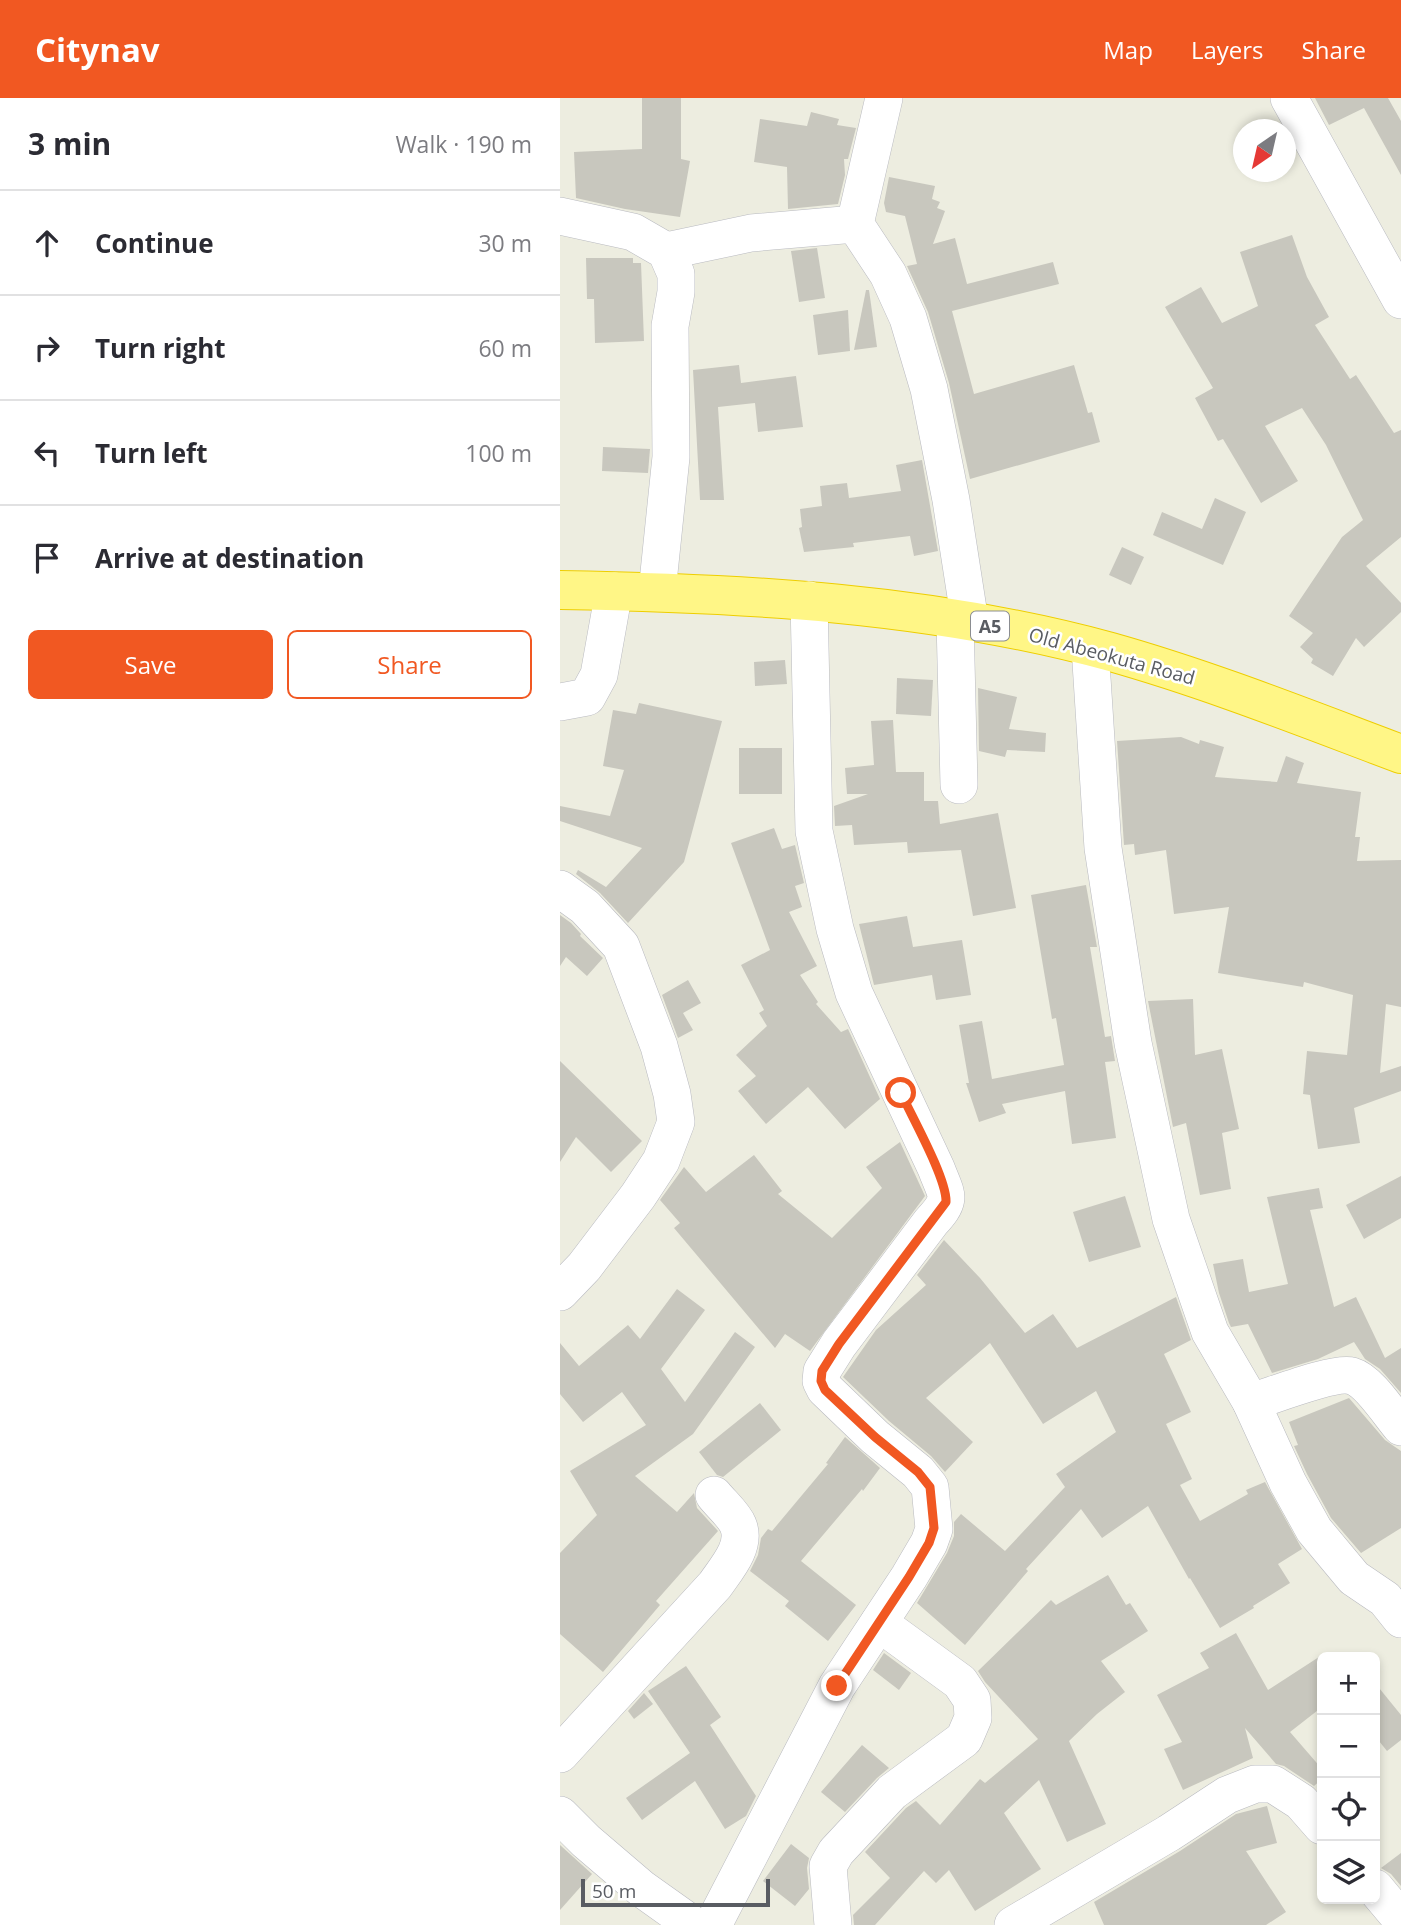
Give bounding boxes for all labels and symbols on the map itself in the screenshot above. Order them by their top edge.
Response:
north arrow [1233,119,1296,182]
road number: A5 [971,612,1009,640]
street label: Old Abeokuta Road [1026,621,1198,691]
route start [885,1077,916,1108]
route end [821,1670,852,1701]
scale bar [581,1876,770,1908]

